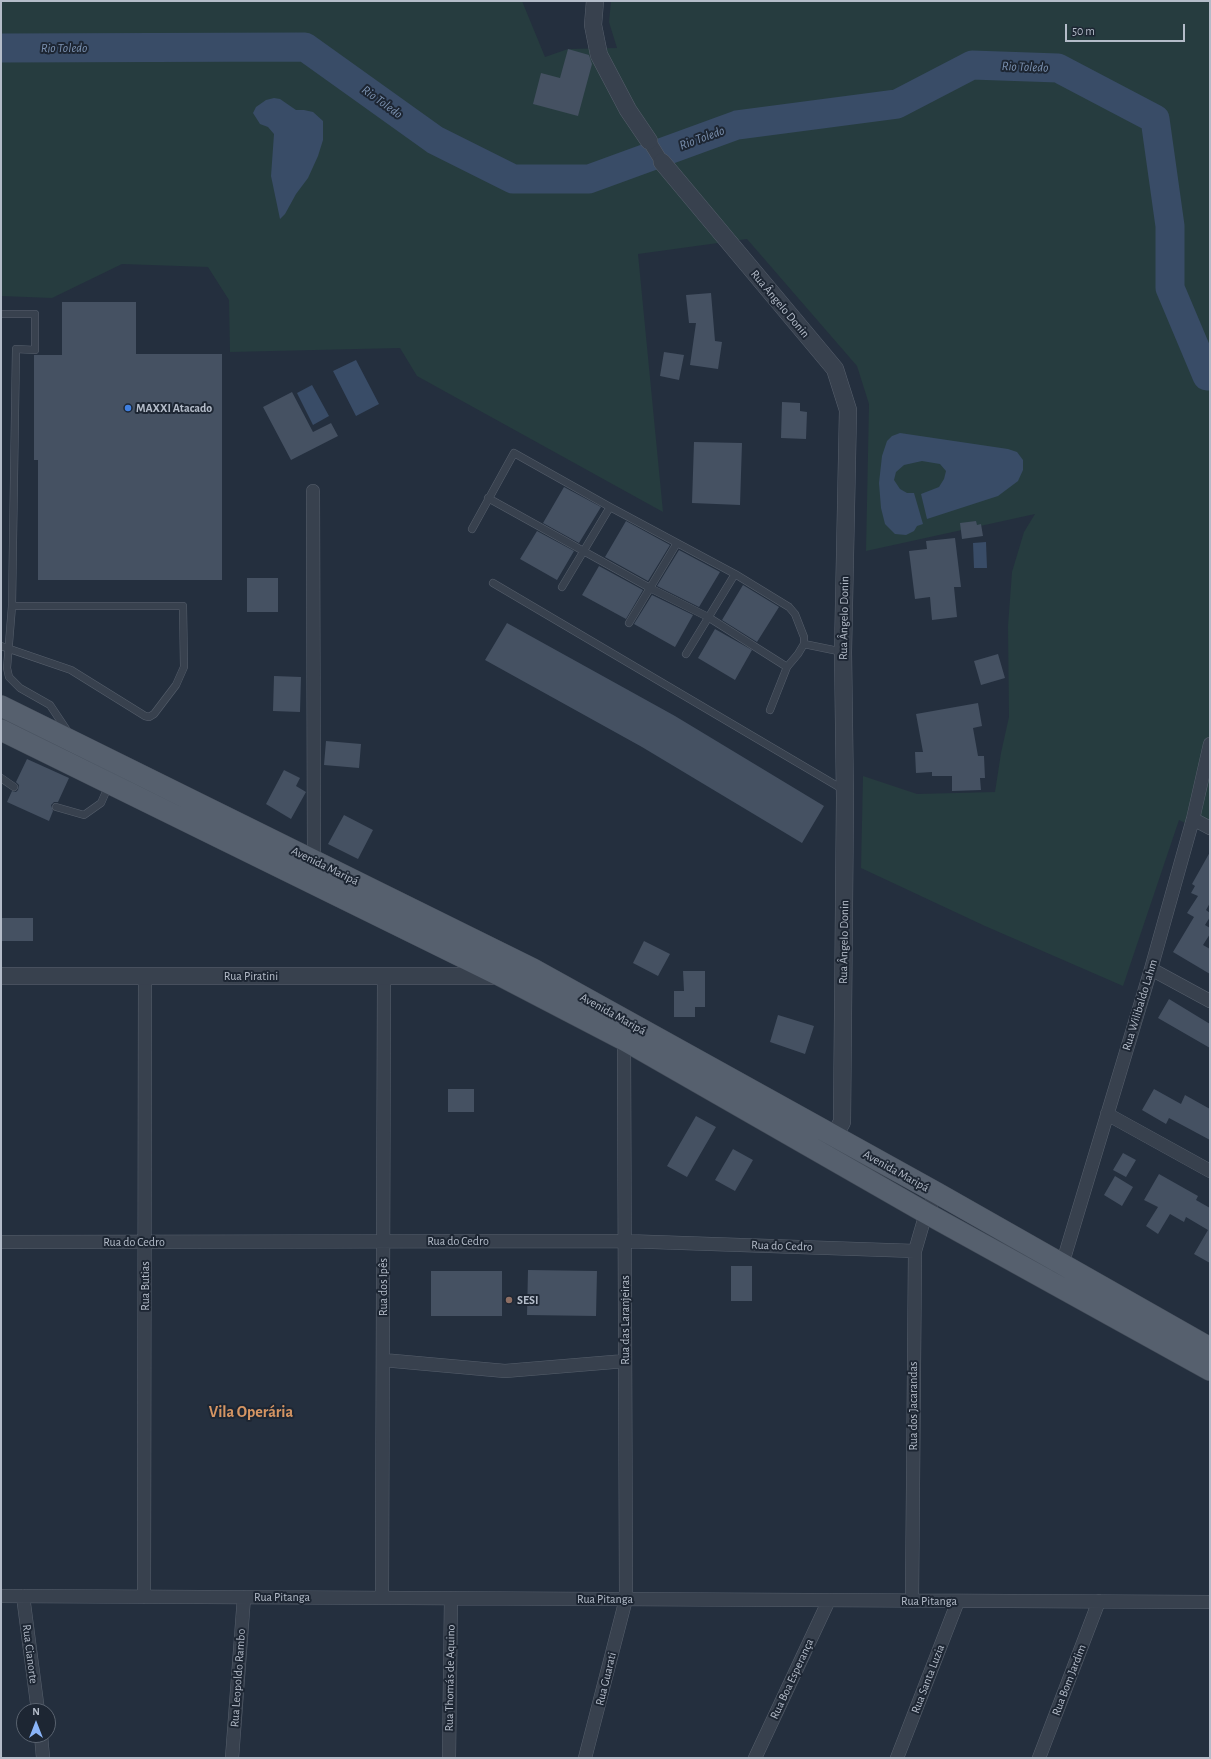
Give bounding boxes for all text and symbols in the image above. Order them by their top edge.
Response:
scale bar [1067,16,1187,42]
text: 50 m [1072,25,1095,37]
water label: Rio Toledo [41,40,87,56]
water label: Rio Toledo [1001,58,1049,76]
water label: Rio Toledo [359,82,405,122]
water label: Rio Toledo [677,123,727,153]
street label: Rua Ângelo Donin [747,267,813,341]
place label: MAXXI Atacado [136,401,212,415]
marker: MAXXI Atacado [123,403,133,413]
street label: Rua Ângelo Donin [836,576,852,660]
street label: Avenida Maripá [289,843,361,889]
street label: Rua Ângelo Donin [836,900,852,984]
street label: Rua Wilibaldo Lahm [1119,958,1161,1052]
street label: Rua Piratini [224,969,278,983]
street label: Avenida Maripá [578,990,648,1038]
street label: Avenida Maripá [861,1147,931,1195]
street label: Rua do Cedro [427,1234,489,1248]
street label: Rua do Cedro [103,1235,165,1249]
street label: Rua do Cedro [751,1238,813,1254]
street label: Rua dos Ipês [376,1258,390,1316]
street label: Rua Butias [138,1261,152,1311]
street label: Rua das Laranjeiras [618,1275,632,1365]
place label: SESI [517,1293,539,1307]
marker: SESI [504,1295,514,1305]
street label: Rua dos Jacarandas [906,1361,920,1451]
district label: Vila Operária [209,1402,293,1422]
street label: Rua Pitanga [254,1590,310,1604]
street label: Rua Pitanga [577,1592,633,1606]
street label: Rua Pitanga [901,1594,957,1608]
street label: Rua Cianorte [19,1624,41,1684]
street label: Rua Thomás de Aquino [442,1624,458,1732]
street label: Rua Leopoldo Rambo [227,1628,249,1728]
street label: Rua Boa Esperança [767,1636,817,1722]
street label: Rua Santa Luzia [908,1642,948,1716]
street label: Rua Bom Jardim [1049,1642,1089,1718]
street label: Rua Guarati [592,1651,620,1707]
north arrow [16,1703,56,1743]
text: N [32,1706,40,1717]

